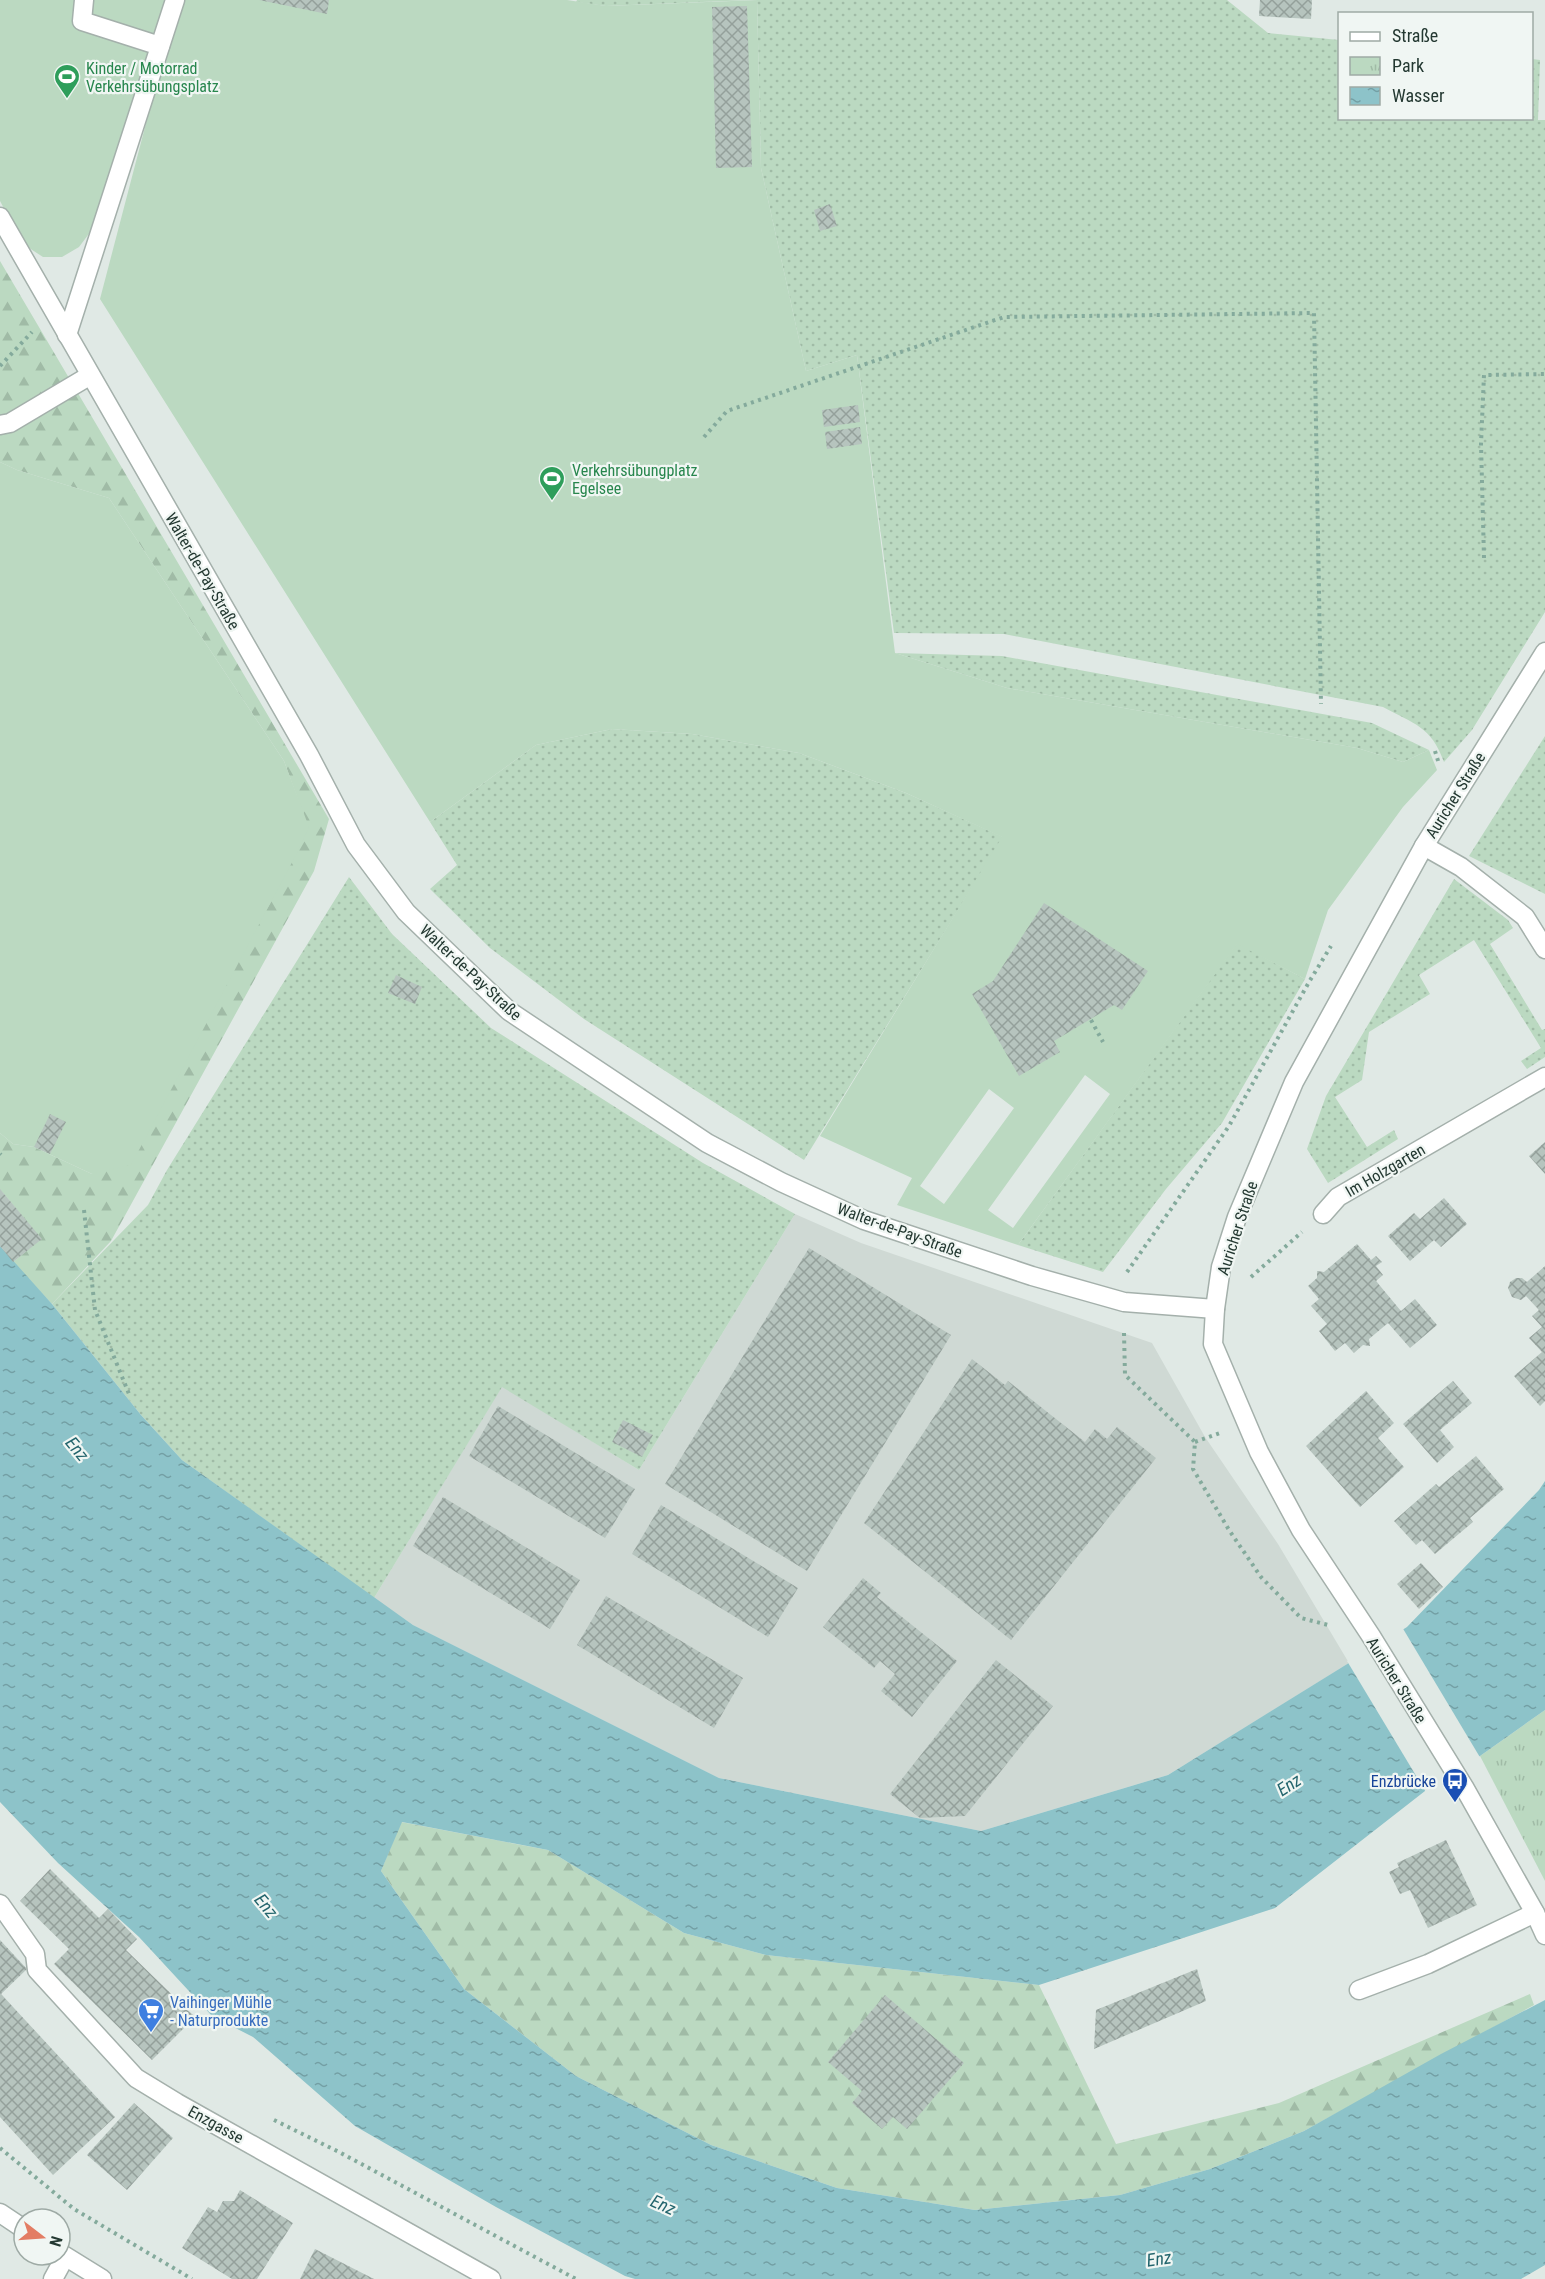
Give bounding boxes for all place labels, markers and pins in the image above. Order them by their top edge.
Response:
place label: Kinder / Motorrad Verkehrsübungsplatz [86,59,219,96]
sports icon: Kinder / Motorrad Verkehrsübungsplatz [52,62,82,100]
place label: Verkehrsübungplatz Egelsee [572,461,697,498]
sports icon: Verkehrsübungplatz Egelsee [537,464,567,502]
bus stop icon: Enzbrücke [1440,1766,1470,1804]
place label: Enzbrücke [1371,1772,1436,1791]
place label: Vaihinger Mühle - Naturprodukte [170,1993,272,2030]
supermarket icon: Vaihinger Mühle - Naturprodukte [136,1996,166,2034]

